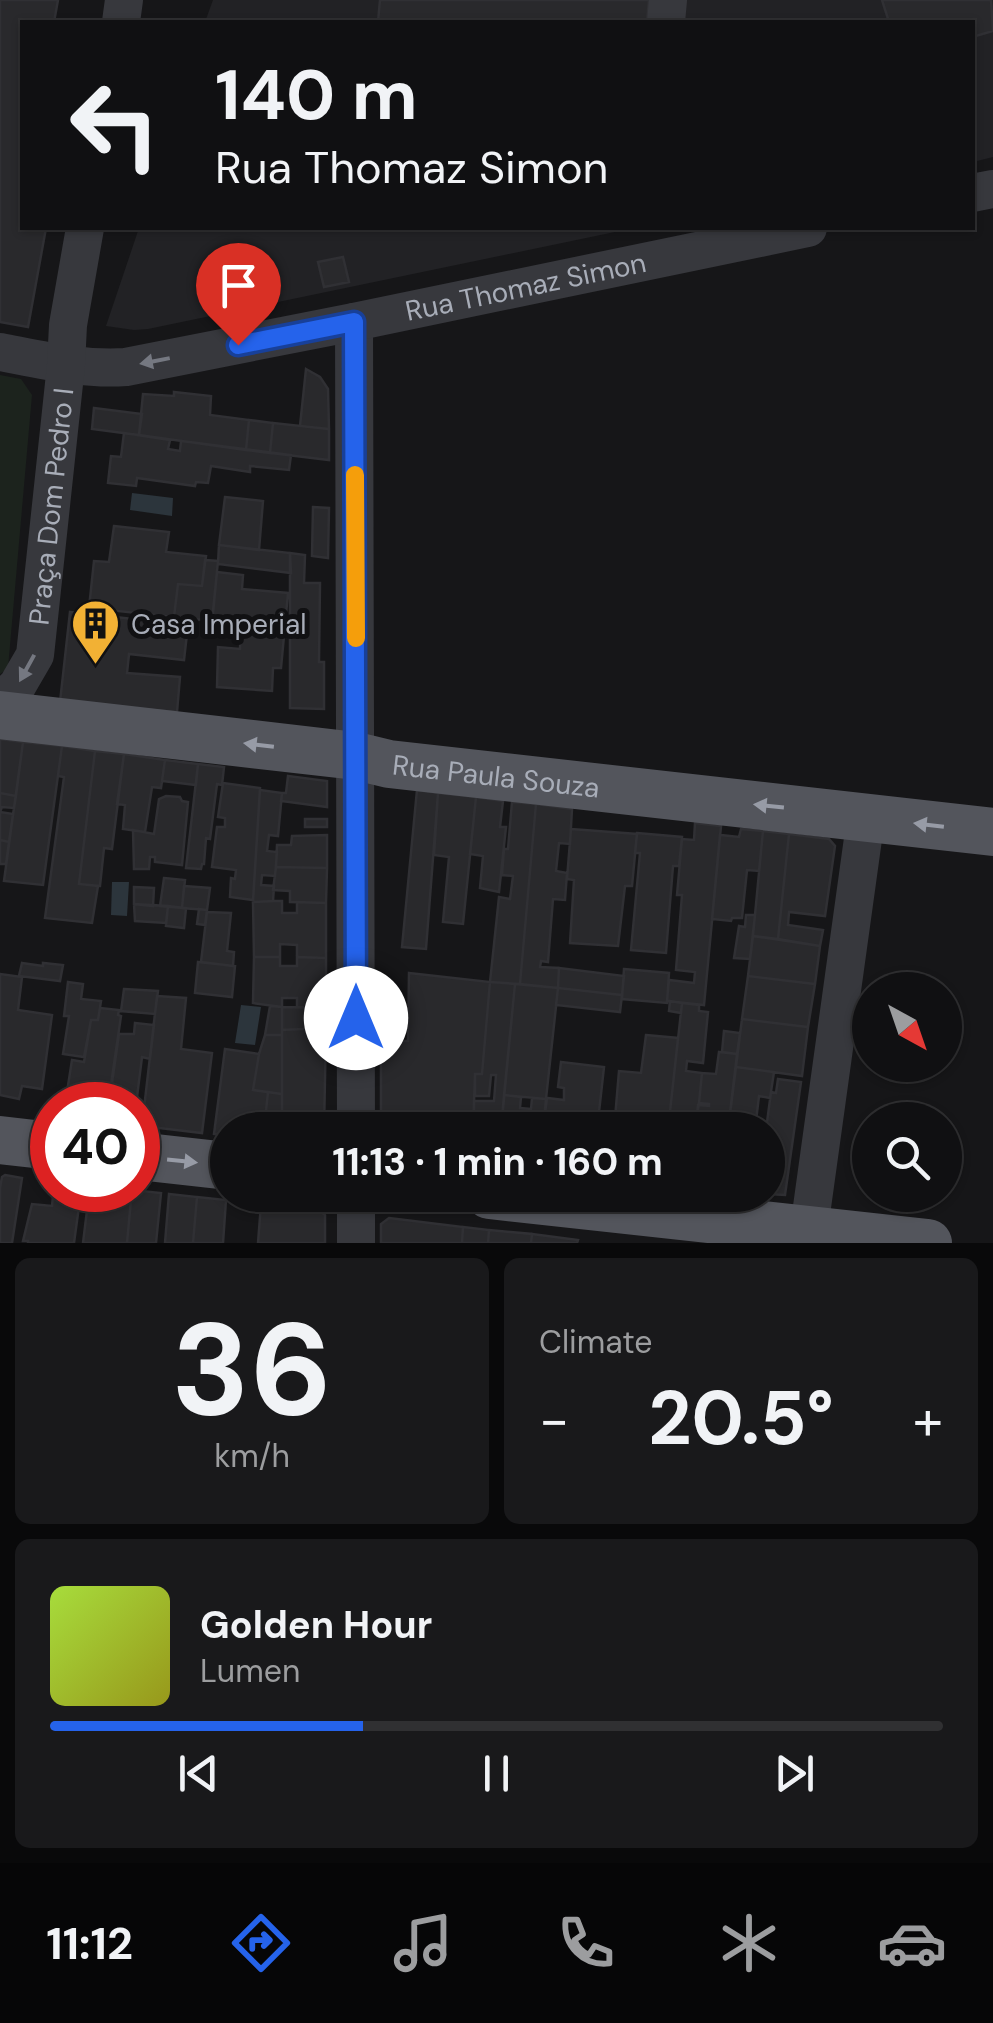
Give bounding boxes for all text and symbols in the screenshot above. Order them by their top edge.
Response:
text: 140 m [215,50,418,141]
icon: left [50,60,180,190]
text: Rua Thomaz Simon [215,138,608,197]
pin [196,243,281,346]
street label: Rua Thomaz Simon [402,244,649,330]
icon: arrive [211,258,266,313]
one-way arrow [140,353,171,369]
street label: Praça Dom Pedro I [20,386,82,627]
building icon: Casa Imperial [70,598,122,666]
place label: Casa Imperial [131,606,307,643]
one-way arrow [19,654,36,683]
one-way arrow [243,737,275,753]
street label: Rua Paula Souza [390,747,601,807]
one-way arrow [752,798,784,814]
one-way arrow [913,817,945,833]
position arrow [304,966,408,1070]
north arrow [852,972,962,1082]
map controls [852,972,962,1212]
speed limit sign: 40 [30,1082,160,1212]
button: search [852,1102,962,1212]
text: 11:13 · 1 min · 160 m [332,1137,663,1187]
one-way arrow [167,1153,199,1169]
text: 36 [172,1285,332,1454]
text: Climate [539,1321,653,1363]
text: 20.5° [648,1370,834,1467]
text: − [539,1384,569,1456]
text: + [913,1384,943,1456]
text: km/h [214,1435,290,1477]
text: Golden Hour [200,1600,432,1650]
text: Lumen [200,1650,300,1692]
icon: previous [171,1746,226,1801]
icon: pause [469,1746,524,1801]
icon: next [767,1746,822,1801]
icon: directions [226,1908,296,1978]
icon: music [388,1908,458,1978]
icon: phone [551,1908,621,1978]
icon: climate [714,1908,784,1978]
icon: car [877,1908,947,1978]
text: 11:12 [46,1914,133,1973]

